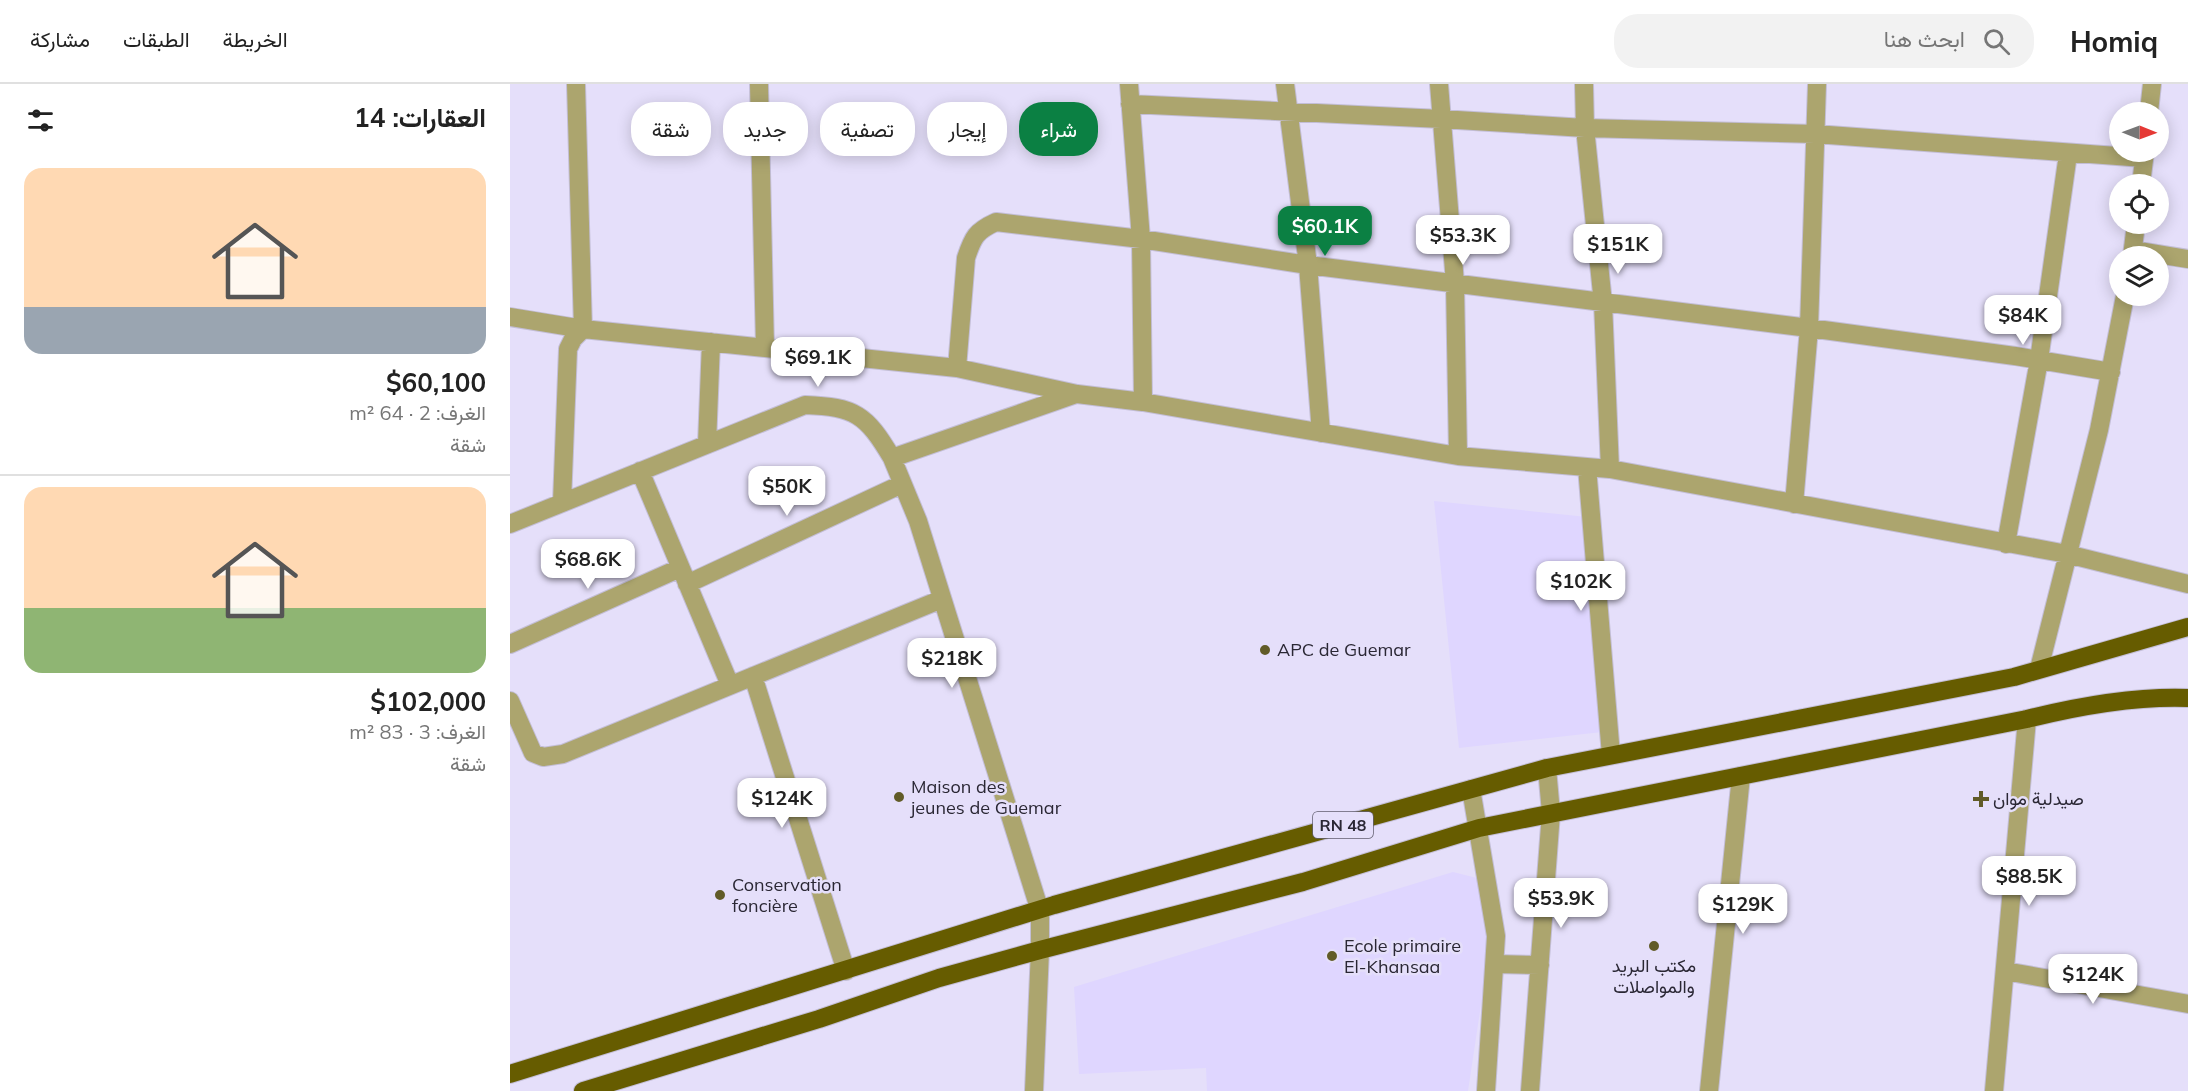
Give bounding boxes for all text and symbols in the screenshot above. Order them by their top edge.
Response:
search box [1614,14,2034,68]
text: Homiq [2070,24,2158,59]
text: ابحث هنا [1884,25,1965,53]
icon: search [1980,25,2013,58]
text: مشاركة [30,26,90,52]
text: الطبقات [123,26,190,52]
text: الخريطة [223,26,288,52]
text: العقارات: 14 [354,101,486,134]
chip: شقة [631,102,711,156]
chip: جديد [723,102,808,156]
chip: تصفية [820,102,915,156]
chip: إيجار [927,102,1007,156]
chip: شراء [1019,102,1098,156]
north arrow [2109,102,2169,162]
map controls [2109,102,2169,306]
icon: filters [24,104,57,137]
button: locate [2109,174,2169,234]
pin: $60.1K [1276,206,1374,257]
icon: home [201,207,309,315]
text: $60.1K [1292,213,1358,238]
pin: $53.3K [1414,215,1512,266]
text: $53.3K [1430,222,1496,247]
pin: $151K [1576,224,1660,275]
text: $151K [1587,231,1649,256]
button: layers [2109,246,2169,306]
pin: $84K [1987,295,2059,346]
text: $84K [1998,302,2048,327]
pin: $69.1K [769,337,867,388]
text: $69.1K [785,344,851,369]
text: $60,100 [386,366,486,399]
text: الغرف: 2 · 64 m² [349,400,486,425]
text: شقة [450,432,486,457]
pin: $50K [751,466,823,517]
text: $50K [762,473,812,498]
icon: home [201,526,309,634]
pin: $68.6K [539,539,637,590]
text: $68.6K [555,546,621,571]
pin: $102K [1539,561,1623,612]
text: $102K [1550,568,1612,593]
pin: $218K [910,638,994,689]
place label: APC de Guemar [1277,638,1411,661]
marker: APC de Guemar [1258,643,1272,657]
text: $218K [921,645,983,670]
text: $102,000 [370,685,486,718]
text: الغرف: 3 · 83 m² [349,719,486,744]
text: شقة [450,751,486,776]
place label: Maison des jeunes de Guemar [909,775,1062,819]
pin: $124K [740,778,824,829]
text: $124K [751,785,813,810]
place label: صيدلية موان [1993,787,2084,810]
marker: Maison des jeunes de Guemar [892,790,906,804]
marker: صيدلية موان [1974,792,1988,806]
road number: RN 48 [1313,812,1373,838]
pin: $88.5K [1980,856,2078,907]
text: $88.5K [1996,863,2062,888]
place label: Conservation foncière [732,873,842,917]
pin: $53.9K [1512,878,1610,929]
pin: $129K [1701,884,1785,935]
text: $53.9K [1528,885,1594,910]
marker: Conservation foncière [713,888,727,902]
text: $129K [1712,891,1774,916]
place label: Ecole primaire El-Khansaa [1344,934,1461,978]
marker: مكتب البريد والمواصلات [1647,939,1661,953]
marker: Ecole primaire El-Khansaa [1325,949,1339,963]
place label: مكتب البريد والمواصلات [1612,954,1696,998]
pin: $124K [2051,954,2135,1005]
text: $124K [2062,961,2124,986]

